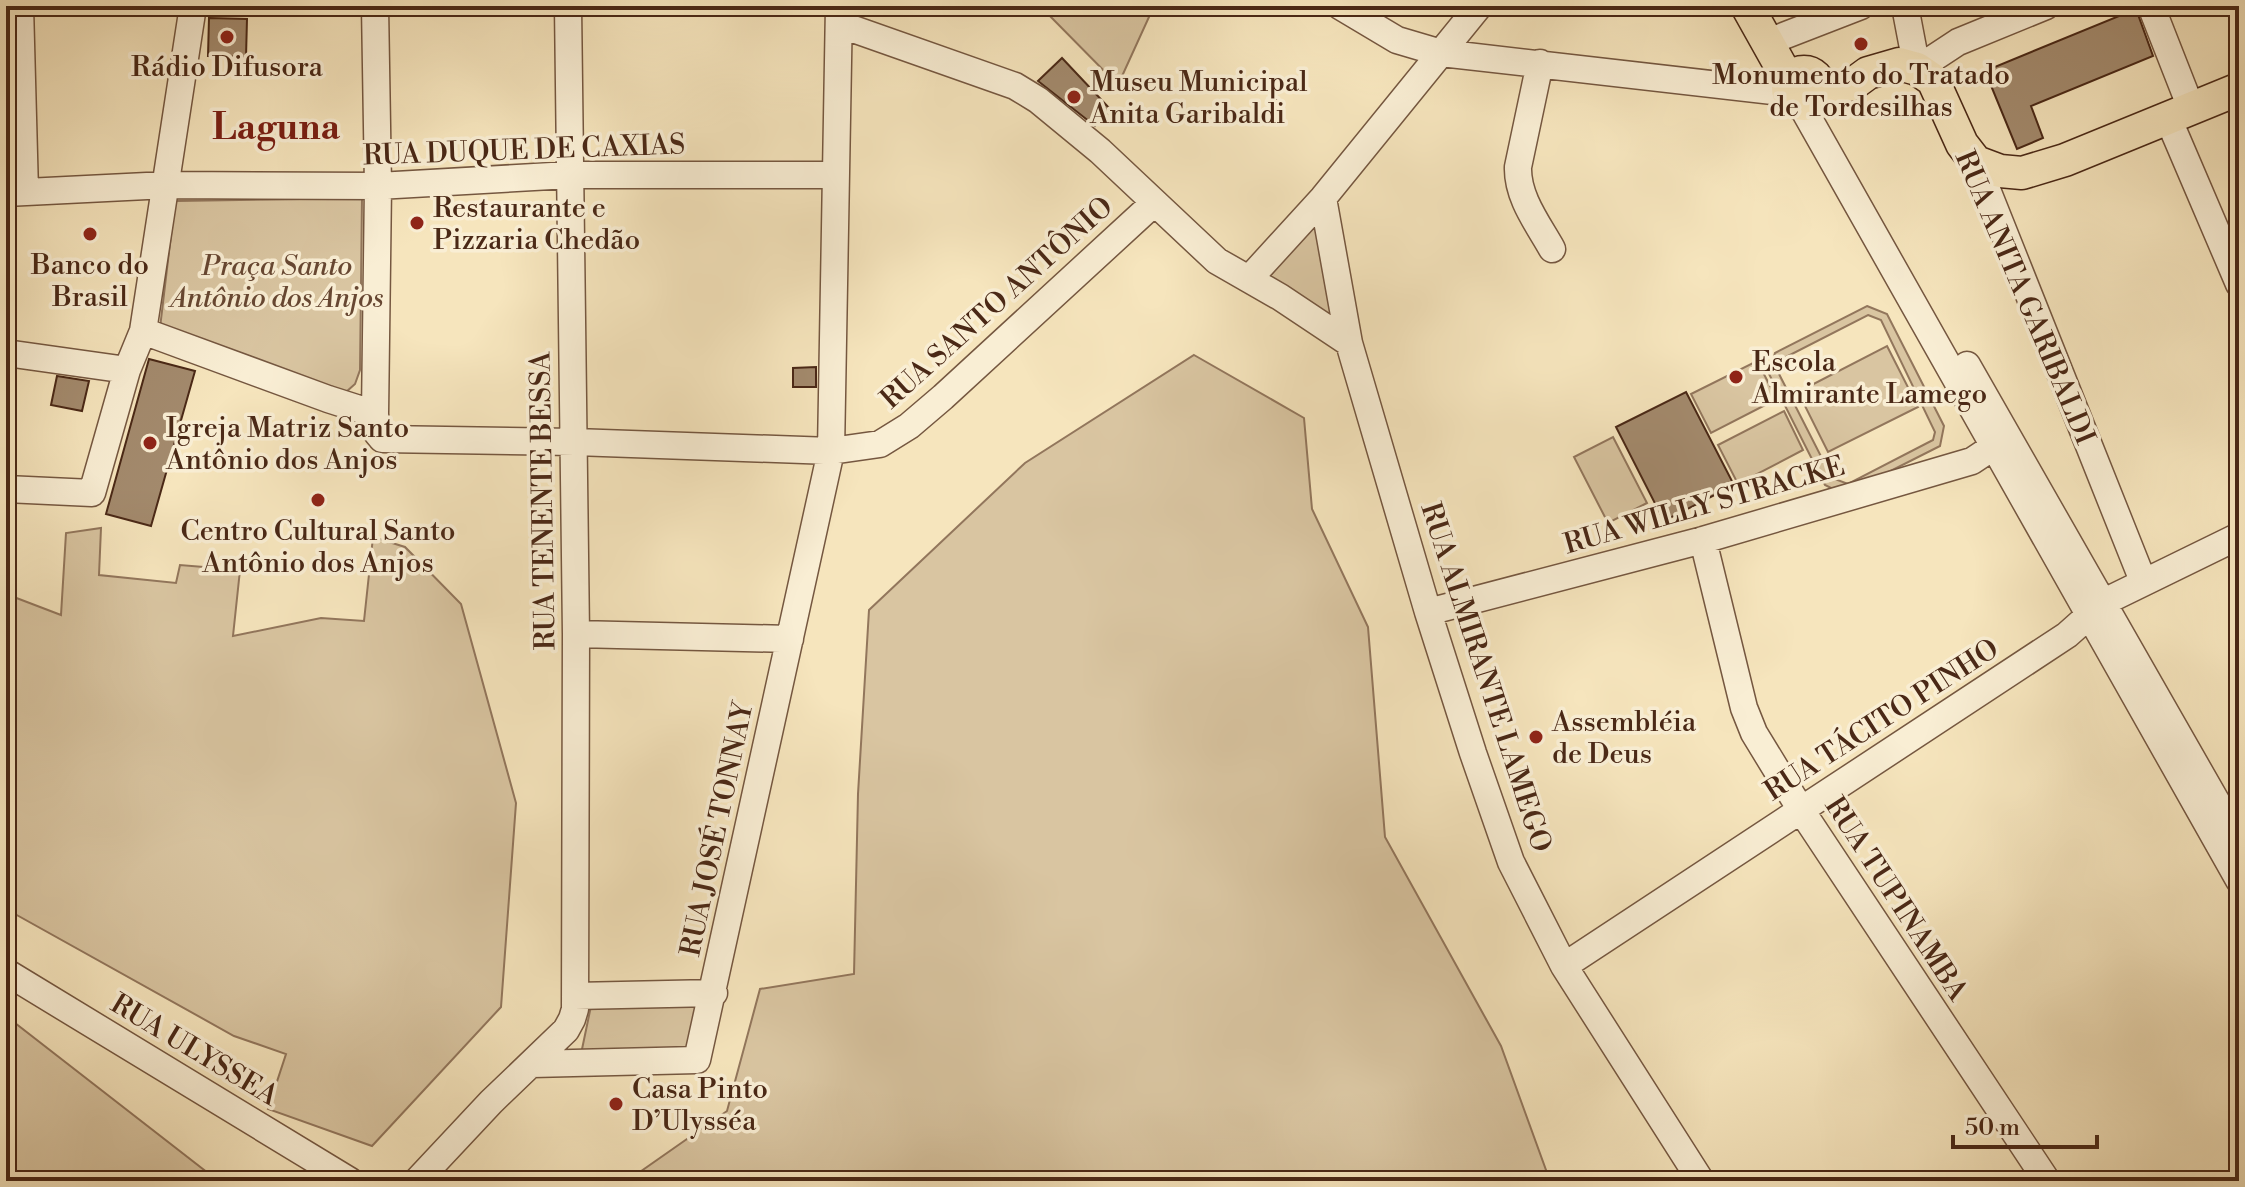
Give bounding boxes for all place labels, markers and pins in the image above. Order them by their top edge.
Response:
marker: Rádio Difusora [218,28,236,46]
marker: Monumento do Tratado de Tordesilhas [1852,35,1870,53]
place label: Rádio Difusora [131,50,324,85]
place label: Monumento do Tratado de Tordesilhas [1712,58,2010,125]
place label: Museu Municipal Anita Garibaldi [1089,65,1308,132]
marker: Museu Municipal Anita Garibaldi [1065,88,1083,106]
place label: Restaurante e Pizzaria Chedão [433,191,640,258]
marker: Restaurante e Pizzaria Chedão [408,214,426,232]
marker: Banco do Brasil [81,225,99,243]
place label: Banco do Brasil [30,248,149,315]
place label: Escola Almirante Lamego [1751,345,1987,412]
marker: Escola Almirante Lamego [1727,368,1745,386]
place label: Igreja Matriz Santo Antônio dos Anjos [165,411,409,478]
marker: Igreja Matriz Santo Antônio dos Anjos [141,434,159,452]
marker: Centro Cultural Santo Antônio dos Anjos [309,491,327,509]
place label: Centro Cultural Santo Antônio dos Anjos [180,514,456,581]
place label: Assembléia de Deus [1551,705,1697,772]
marker: Assembléia de Deus [1527,728,1545,746]
place label: Casa Pinto D’Ulysséa [632,1072,768,1139]
marker: Casa Pinto D’Ulysséa [607,1095,625,1113]

